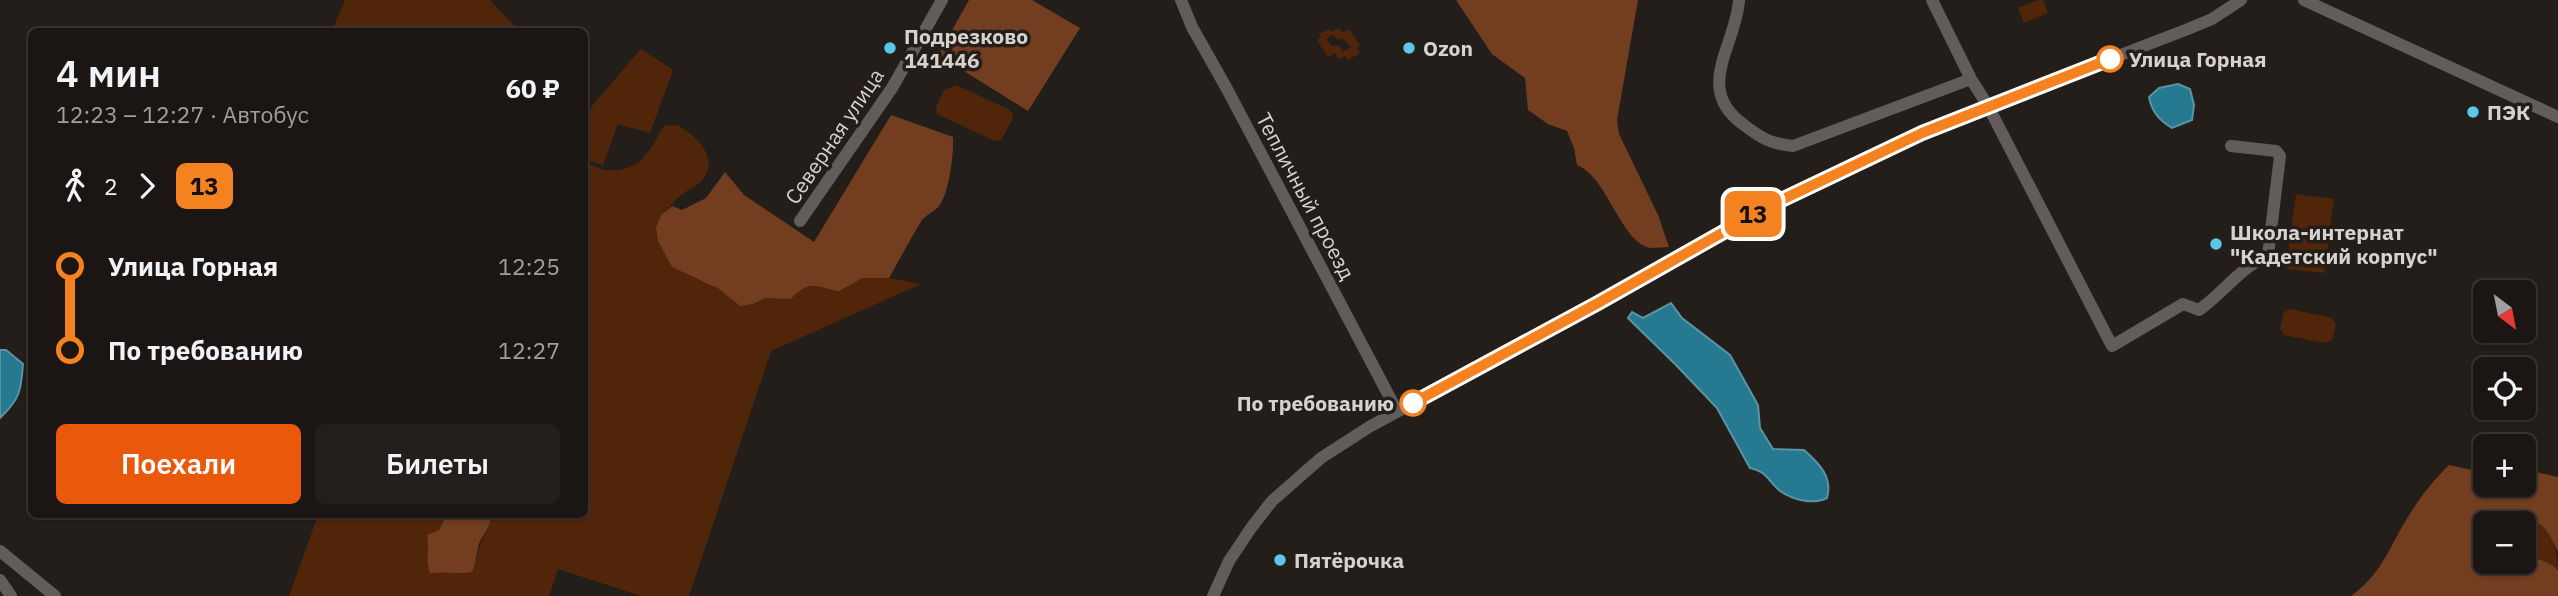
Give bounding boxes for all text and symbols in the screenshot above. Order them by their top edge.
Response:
place label: Подрезково 141446 [904,22,1028,74]
place label: Ozon [1423,34,1473,62]
marker: Подрезково 141446 [882,40,898,56]
marker: Ozon [1401,40,1417,56]
place label: Улица Горная [2129,45,2267,73]
marker: Улица Горная [2097,46,2123,72]
text: 4 мин [56,48,161,97]
street label: Северная улица [778,63,890,209]
text: 60 ₽ [505,71,560,105]
place label: ПЭК [2487,98,2530,126]
text: 12:23 – 12:27 · Автобус [56,99,309,129]
marker: ПЭК [2465,104,2481,120]
street label: Тепличный проезд [1250,108,1362,284]
icon: walk [56,167,94,205]
icon: forward [128,167,166,205]
text: 13 [190,170,219,202]
text: 2 [104,171,118,201]
line badge: 13 [1722,191,1784,237]
text: 13 [1739,198,1767,230]
place label: Школа-интернат "Кадетский корпус" [2230,218,2438,270]
marker: Школа-интернат "Кадетский корпус" [2208,236,2224,252]
text: Улица Горная [108,249,278,283]
text: 12:25 [498,251,560,281]
north arrow [2473,280,2536,343]
map controls [2473,280,2536,574]
text: По требованию [108,333,303,367]
text: 12:27 [498,335,560,365]
button: locate [2473,357,2536,420]
place label: По требованию [1237,389,1394,417]
marker: По требованию [1400,390,1426,416]
button: Поехали [56,424,301,504]
button: Билеты [315,424,560,504]
button: + [2473,434,2536,497]
button: − [2473,511,2536,574]
place label: Пятёрочка [1294,546,1404,574]
marker: Пятёрочка [1272,552,1288,568]

